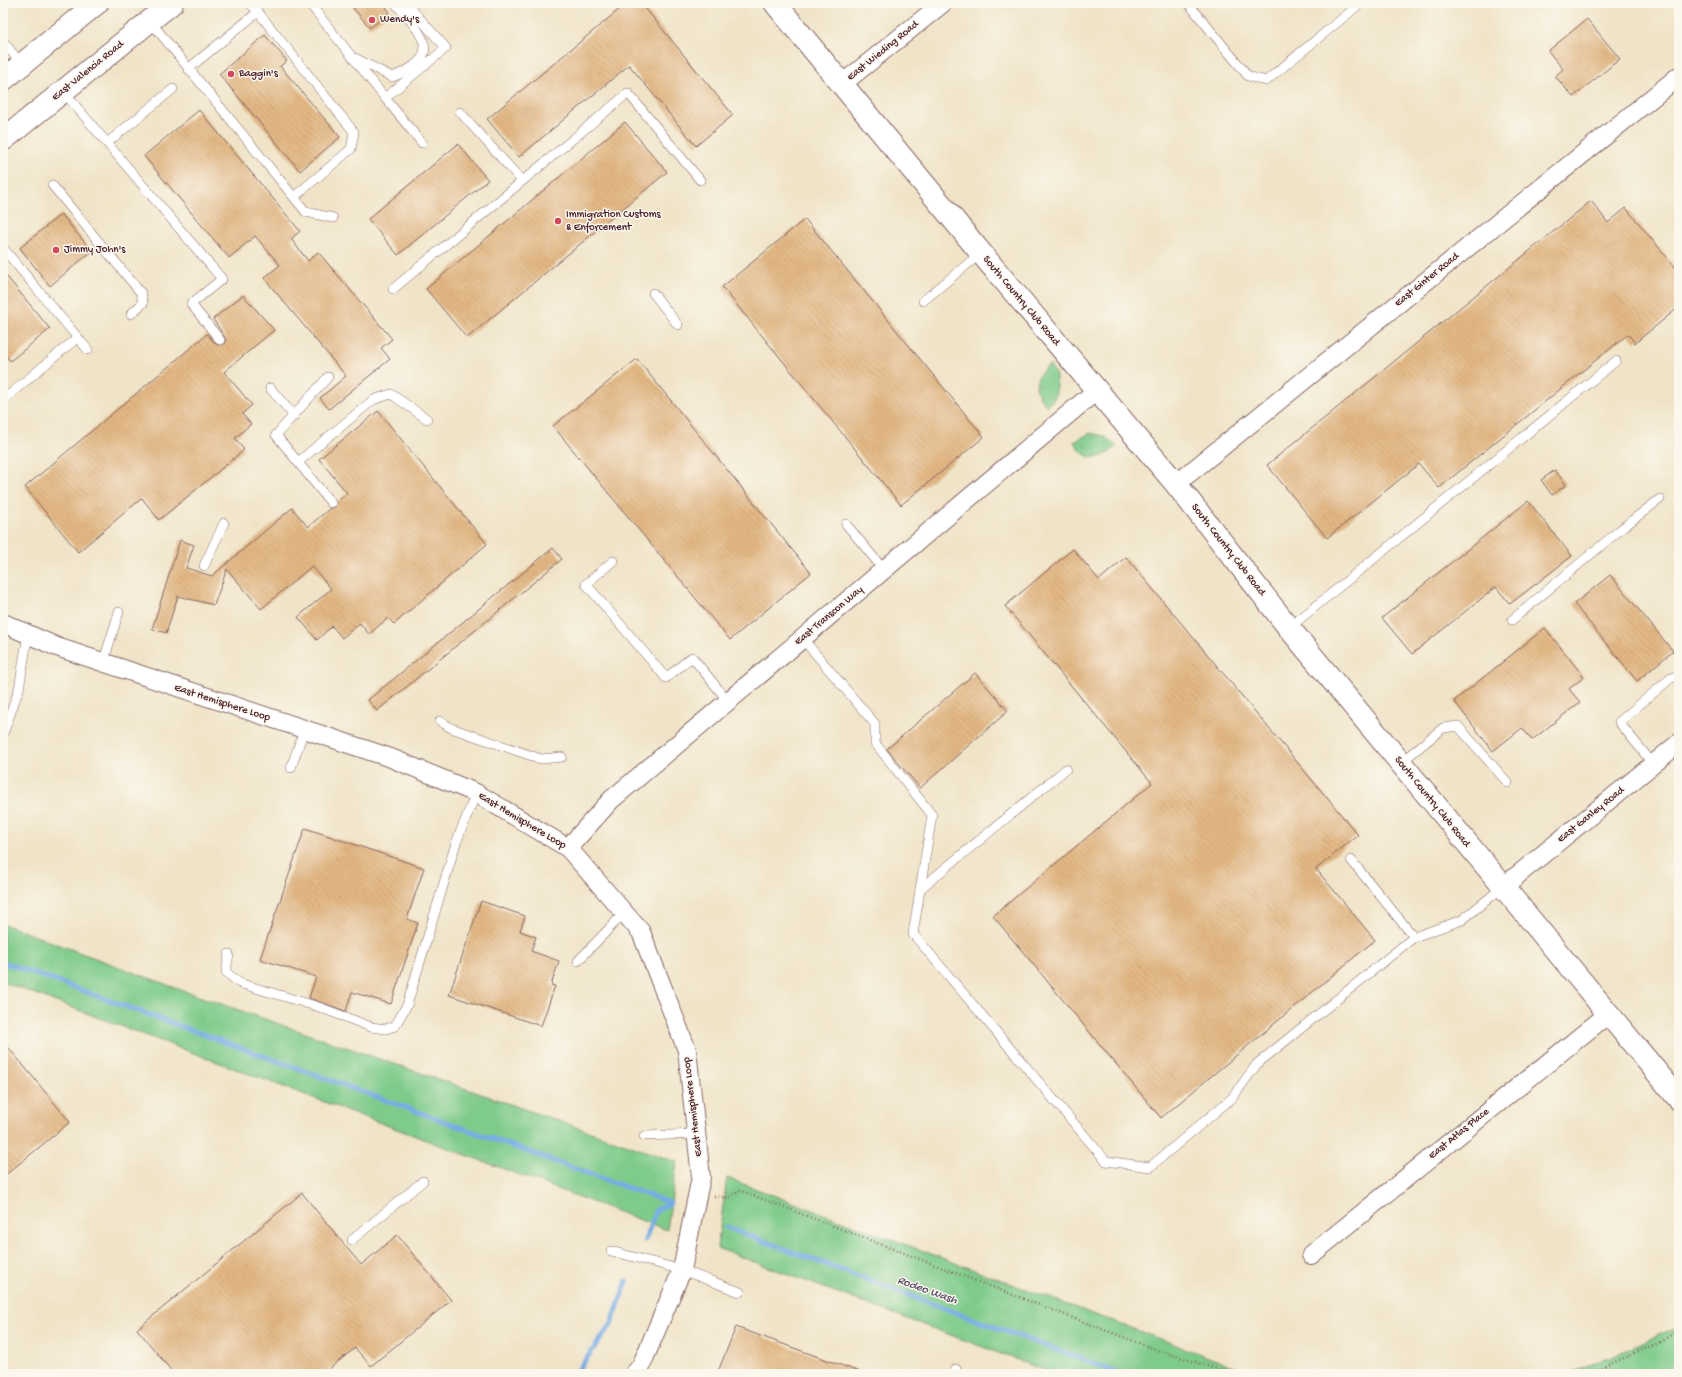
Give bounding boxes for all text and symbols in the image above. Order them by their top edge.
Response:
place label: Wendy's [380,14,420,26]
marker: Wendy's [367,15,377,25]
street label: East Wieding Road [845,18,922,84]
street label: East Valencia Road [50,38,127,104]
place label: Baggin's [238,68,279,80]
marker: Baggin's [226,69,236,79]
place label: Immigration Customs & Enforcement [566,209,662,234]
marker: Immigration Customs & Enforcement [553,216,563,226]
place label: Jimmy John's [64,244,126,256]
marker: Jimmy John's [51,245,61,255]
street label: East Ginter Road [1392,249,1463,310]
street label: South Country Club Road [980,254,1063,349]
street label: South Country Club Road [1188,502,1269,600]
street label: East Transcon Way [792,583,866,648]
street label: East Hemisphere Loop [172,682,272,724]
street label: South Country Club Road [1392,754,1473,851]
street label: East Ganley Road [1555,783,1628,846]
street label: East Hemisphere Loop [476,790,569,852]
street label: East Hemisphere Loop [681,1056,705,1158]
street label: East Atlas Place [1426,1106,1492,1162]
water label: Rodeo Wash [895,1274,959,1308]

